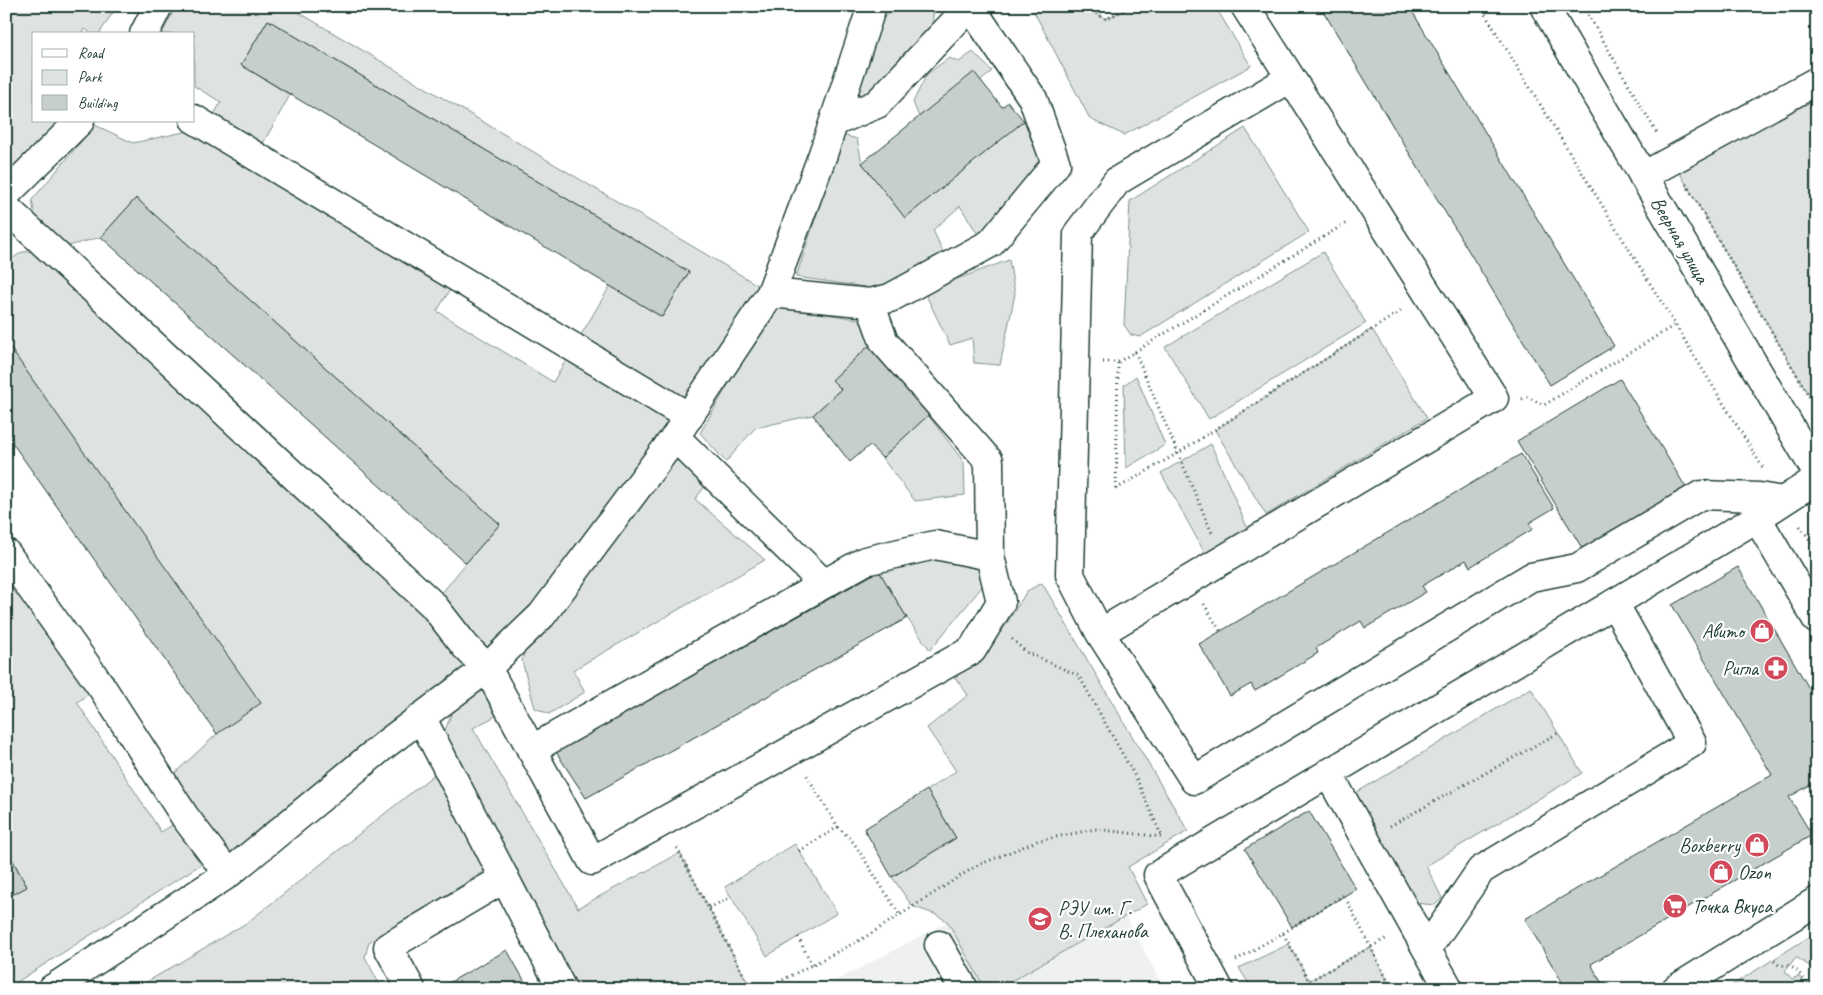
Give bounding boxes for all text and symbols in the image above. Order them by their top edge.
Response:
legend [32,32,195,122]
text: Road [78,44,105,63]
text: Park [78,68,103,87]
text: Building [78,94,118,113]
street label: Веерная улица [1645,192,1716,289]
shop icon: Авито [1749,618,1775,644]
place label: Авито [1702,619,1746,644]
pharmacy icon: Ригла [1763,655,1789,681]
place label: Ригла [1723,656,1760,681]
shop icon: Boxberry [1744,832,1770,858]
place label: Boxberry [1679,833,1741,858]
shop icon: Ozon [1708,859,1734,885]
place label: Ozon [1738,860,1772,885]
supermarket icon: Точка Вкуса [1662,893,1688,919]
place label: Точка Вкуса [1692,894,1773,919]
place label: РЭУ им. Г. В. Плеханова [1058,896,1149,944]
school or university icon: РЭУ им. Г. В. Плеханова [1027,906,1053,932]

